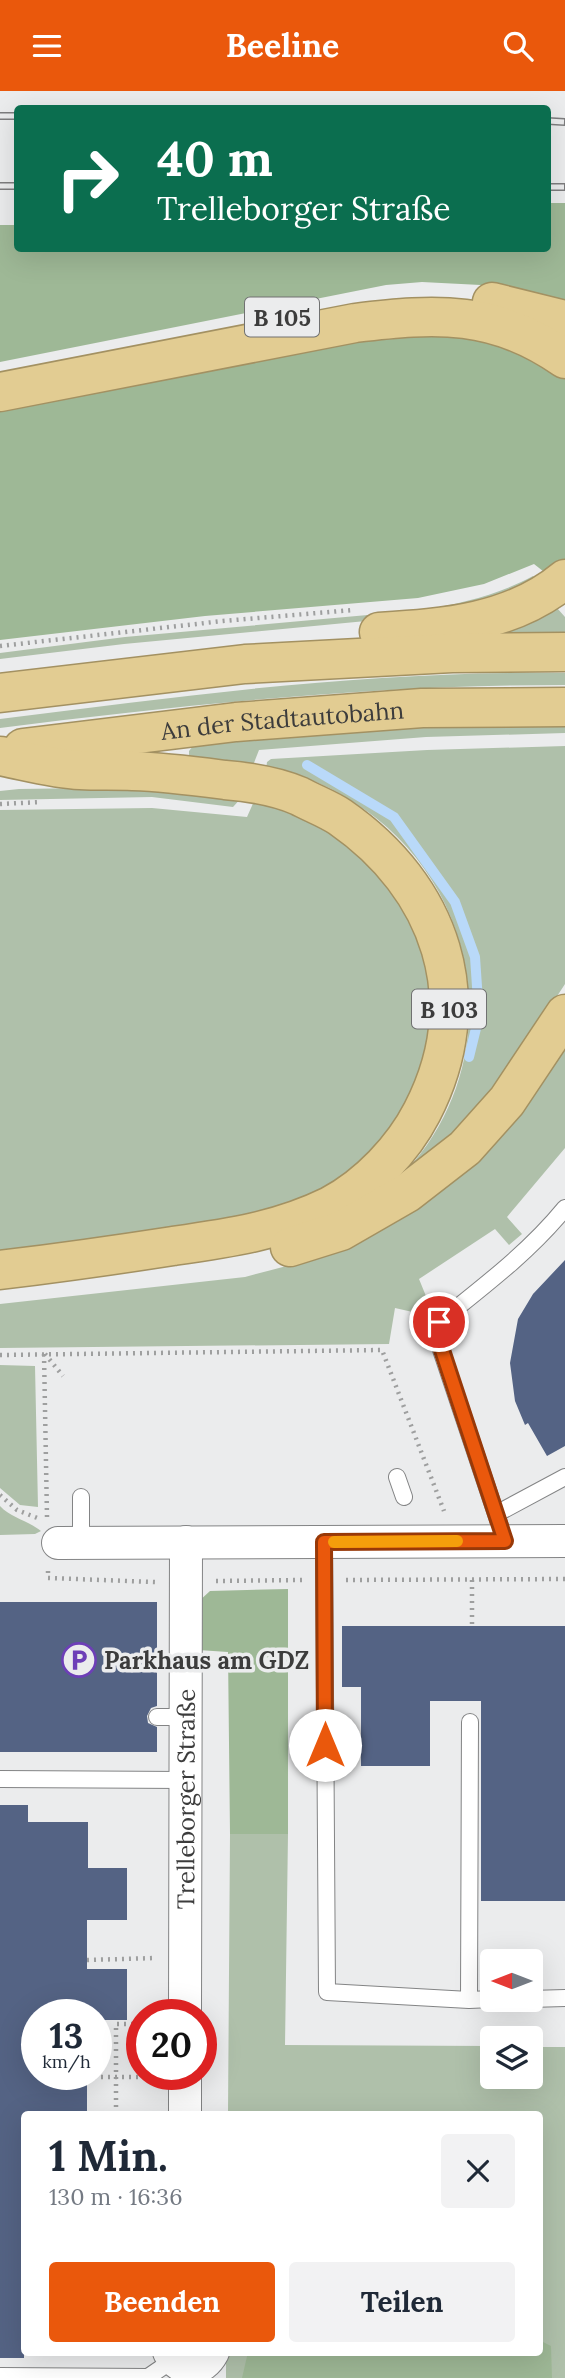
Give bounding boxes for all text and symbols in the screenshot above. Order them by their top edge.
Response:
text: Beeline [226,25,339,66]
icon: menu [28,27,66,65]
icon: search [499,27,537,65]
text: 40 m [157,127,273,189]
icon: right [42,133,133,224]
text: Trelleborger Straße [157,188,451,229]
road number: B 105 [245,297,319,337]
street label: An der Stadtautobahn [158,694,405,747]
road number: B 103 [412,989,486,1028]
pin [409,1292,469,1352]
icon: arrive [420,1303,458,1341]
parking icon: Parkhaus am GDZ [60,1641,98,1679]
place label: Parkhaus am GDZ [104,1645,309,1676]
street label: Trelleborger Straße [170,1689,201,1909]
position arrow [288,1708,362,1782]
north arrow [480,1949,542,2013]
map controls [480,1949,543,2089]
speed limit sign: 20 [126,1999,217,2090]
text: 13 [50,2013,83,2058]
button: layers [480,2026,543,2089]
text: km/h [42,2050,91,2073]
text: 1 Min. [49,2129,168,2183]
button: close [441,2134,515,2208]
text: 130 m · 16:36 [49,2182,182,2211]
button: Beenden [49,2262,275,2342]
button: Teilen [289,2262,515,2342]

